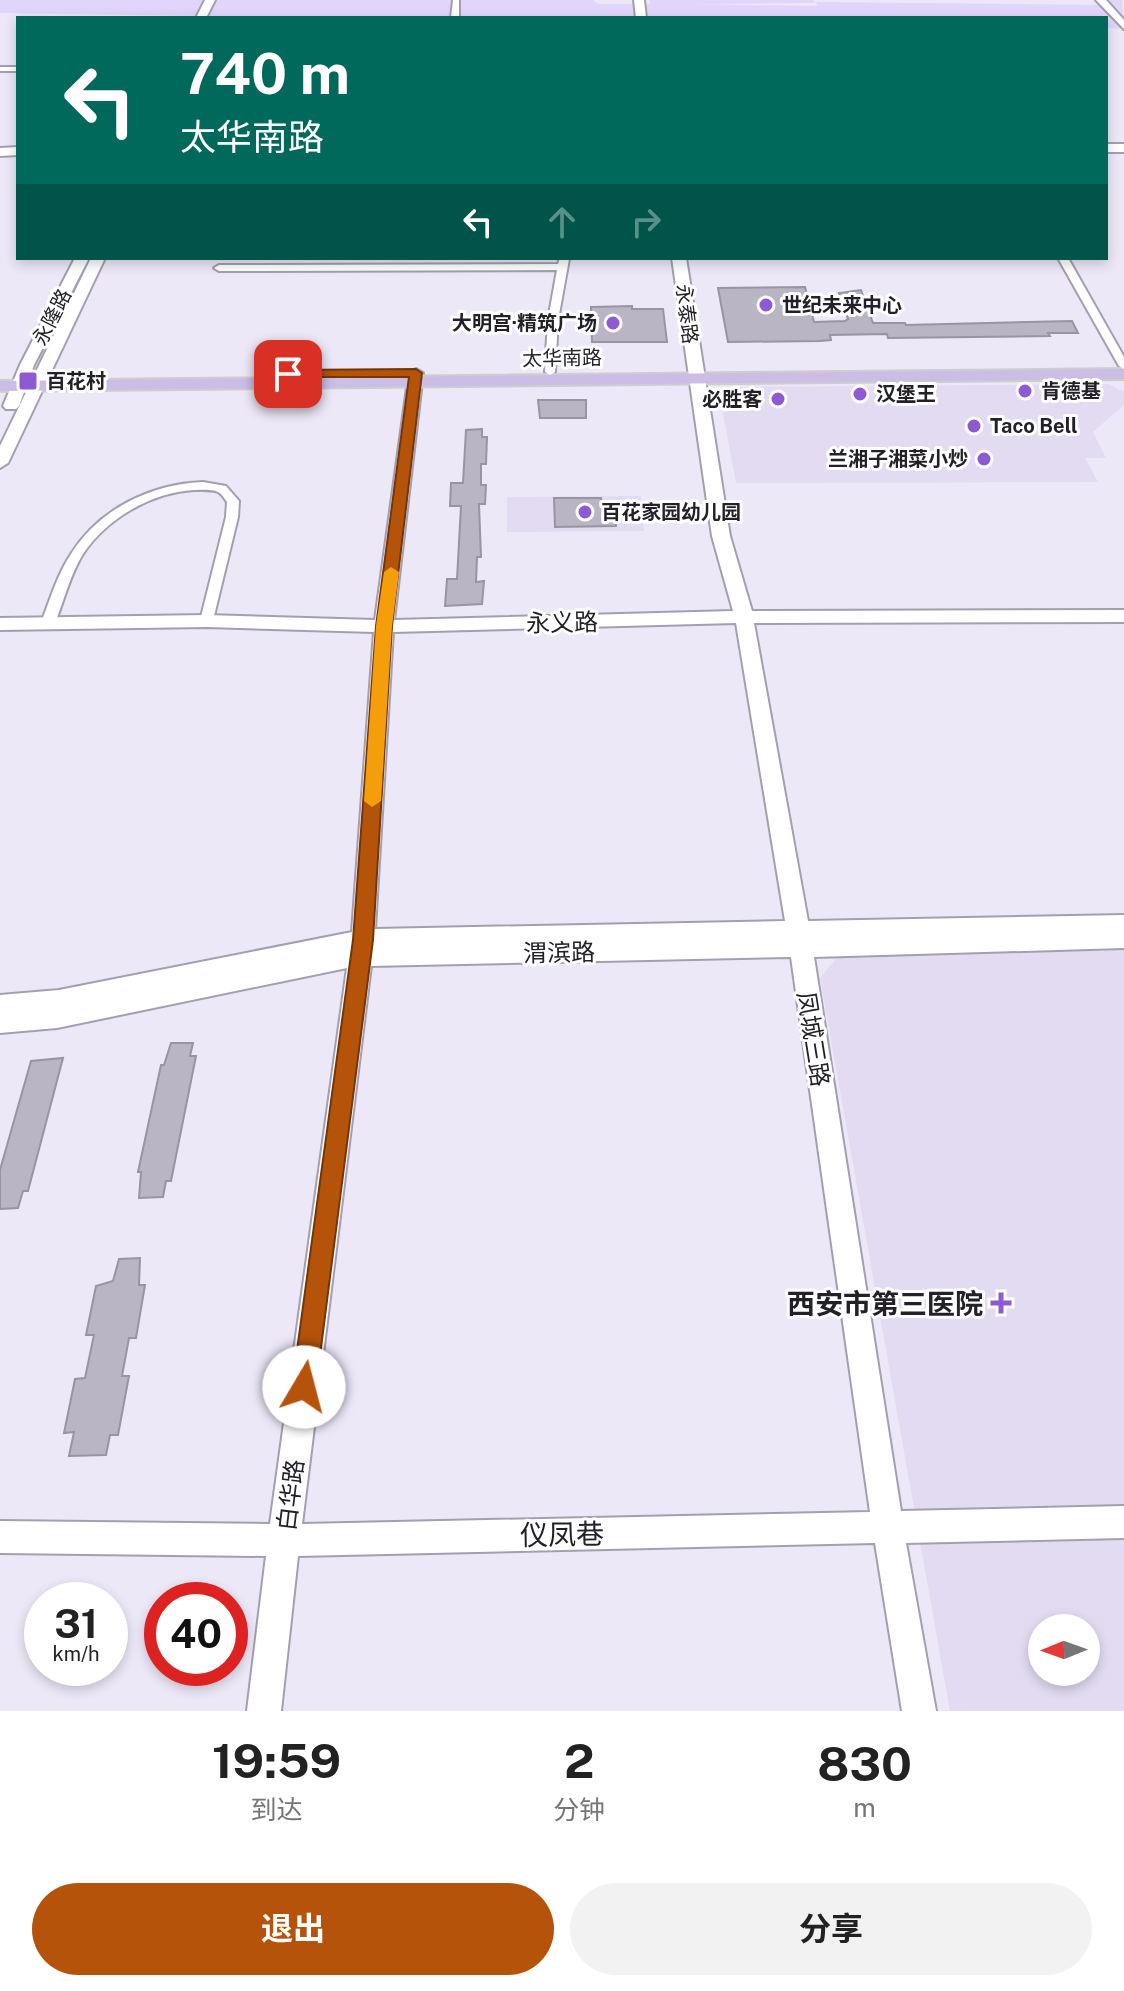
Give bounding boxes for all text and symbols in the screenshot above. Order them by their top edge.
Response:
text: 740 m [180,41,350,107]
icon: left [48,48,152,152]
text: 太华南路 [180,116,324,158]
icon: left [456,200,500,244]
icon: ahead [540,200,584,244]
icon: right [624,200,668,244]
street label: 永泰路 [671,283,703,345]
street label: 永隆路 [28,285,76,349]
place label: 世纪未来中心 [782,293,902,317]
marker: 世纪未来中心 [757,296,775,314]
place label: 大明宫·精筑广场 [452,311,597,335]
marker: 大明宫·精筑广场 [604,314,622,332]
pin [254,340,322,408]
street label: 太华南路 [522,345,602,371]
icon: arrive [266,352,310,396]
place label: 百花村 [46,369,106,393]
marker: 百花村 [17,370,39,392]
place label: 肯德基 [1041,379,1101,403]
place label: 汉堡王 [876,382,936,406]
marker: 肯德基 [1016,382,1034,400]
marker: 汉堡王 [851,385,869,403]
place label: 必胜客 [702,387,762,411]
marker: 必胜客 [769,390,787,408]
place label: Taco Bell [990,414,1078,438]
marker: Taco Bell [965,417,983,435]
place label: 兰湘子湘菜小炒 [828,447,968,471]
marker: 兰湘子湘菜小炒 [975,450,993,468]
place label: 百花家园幼儿园 [601,500,741,524]
marker: 百花家园幼儿园 [576,503,594,521]
street label: 永义路 [526,607,598,637]
street label: 渭滨路 [523,937,595,967]
street label: 凤城三路 [793,989,835,1089]
place label: 西安市第三医院 [787,1287,983,1320]
marker: 西安市第三医院 [990,1292,1012,1314]
position arrow [262,1345,346,1429]
street label: 白华路 [272,1458,308,1532]
street label: 仪凤巷 [520,1517,604,1551]
speed limit sign: 40 [144,1582,248,1686]
text: 31 [54,1600,98,1647]
north arrow [1028,1614,1100,1686]
map controls [1028,1614,1100,1686]
text: km/h [52,1642,100,1666]
text: 19:59 [212,1732,341,1789]
text: 2 [564,1732,594,1789]
text: 830 [817,1735,912,1792]
text: m [853,1792,876,1823]
text: 到达 [251,1794,303,1825]
text: 分钟 [553,1794,605,1825]
button: 退出 [32,1883,554,1975]
button: 分享 [570,1883,1092,1975]

